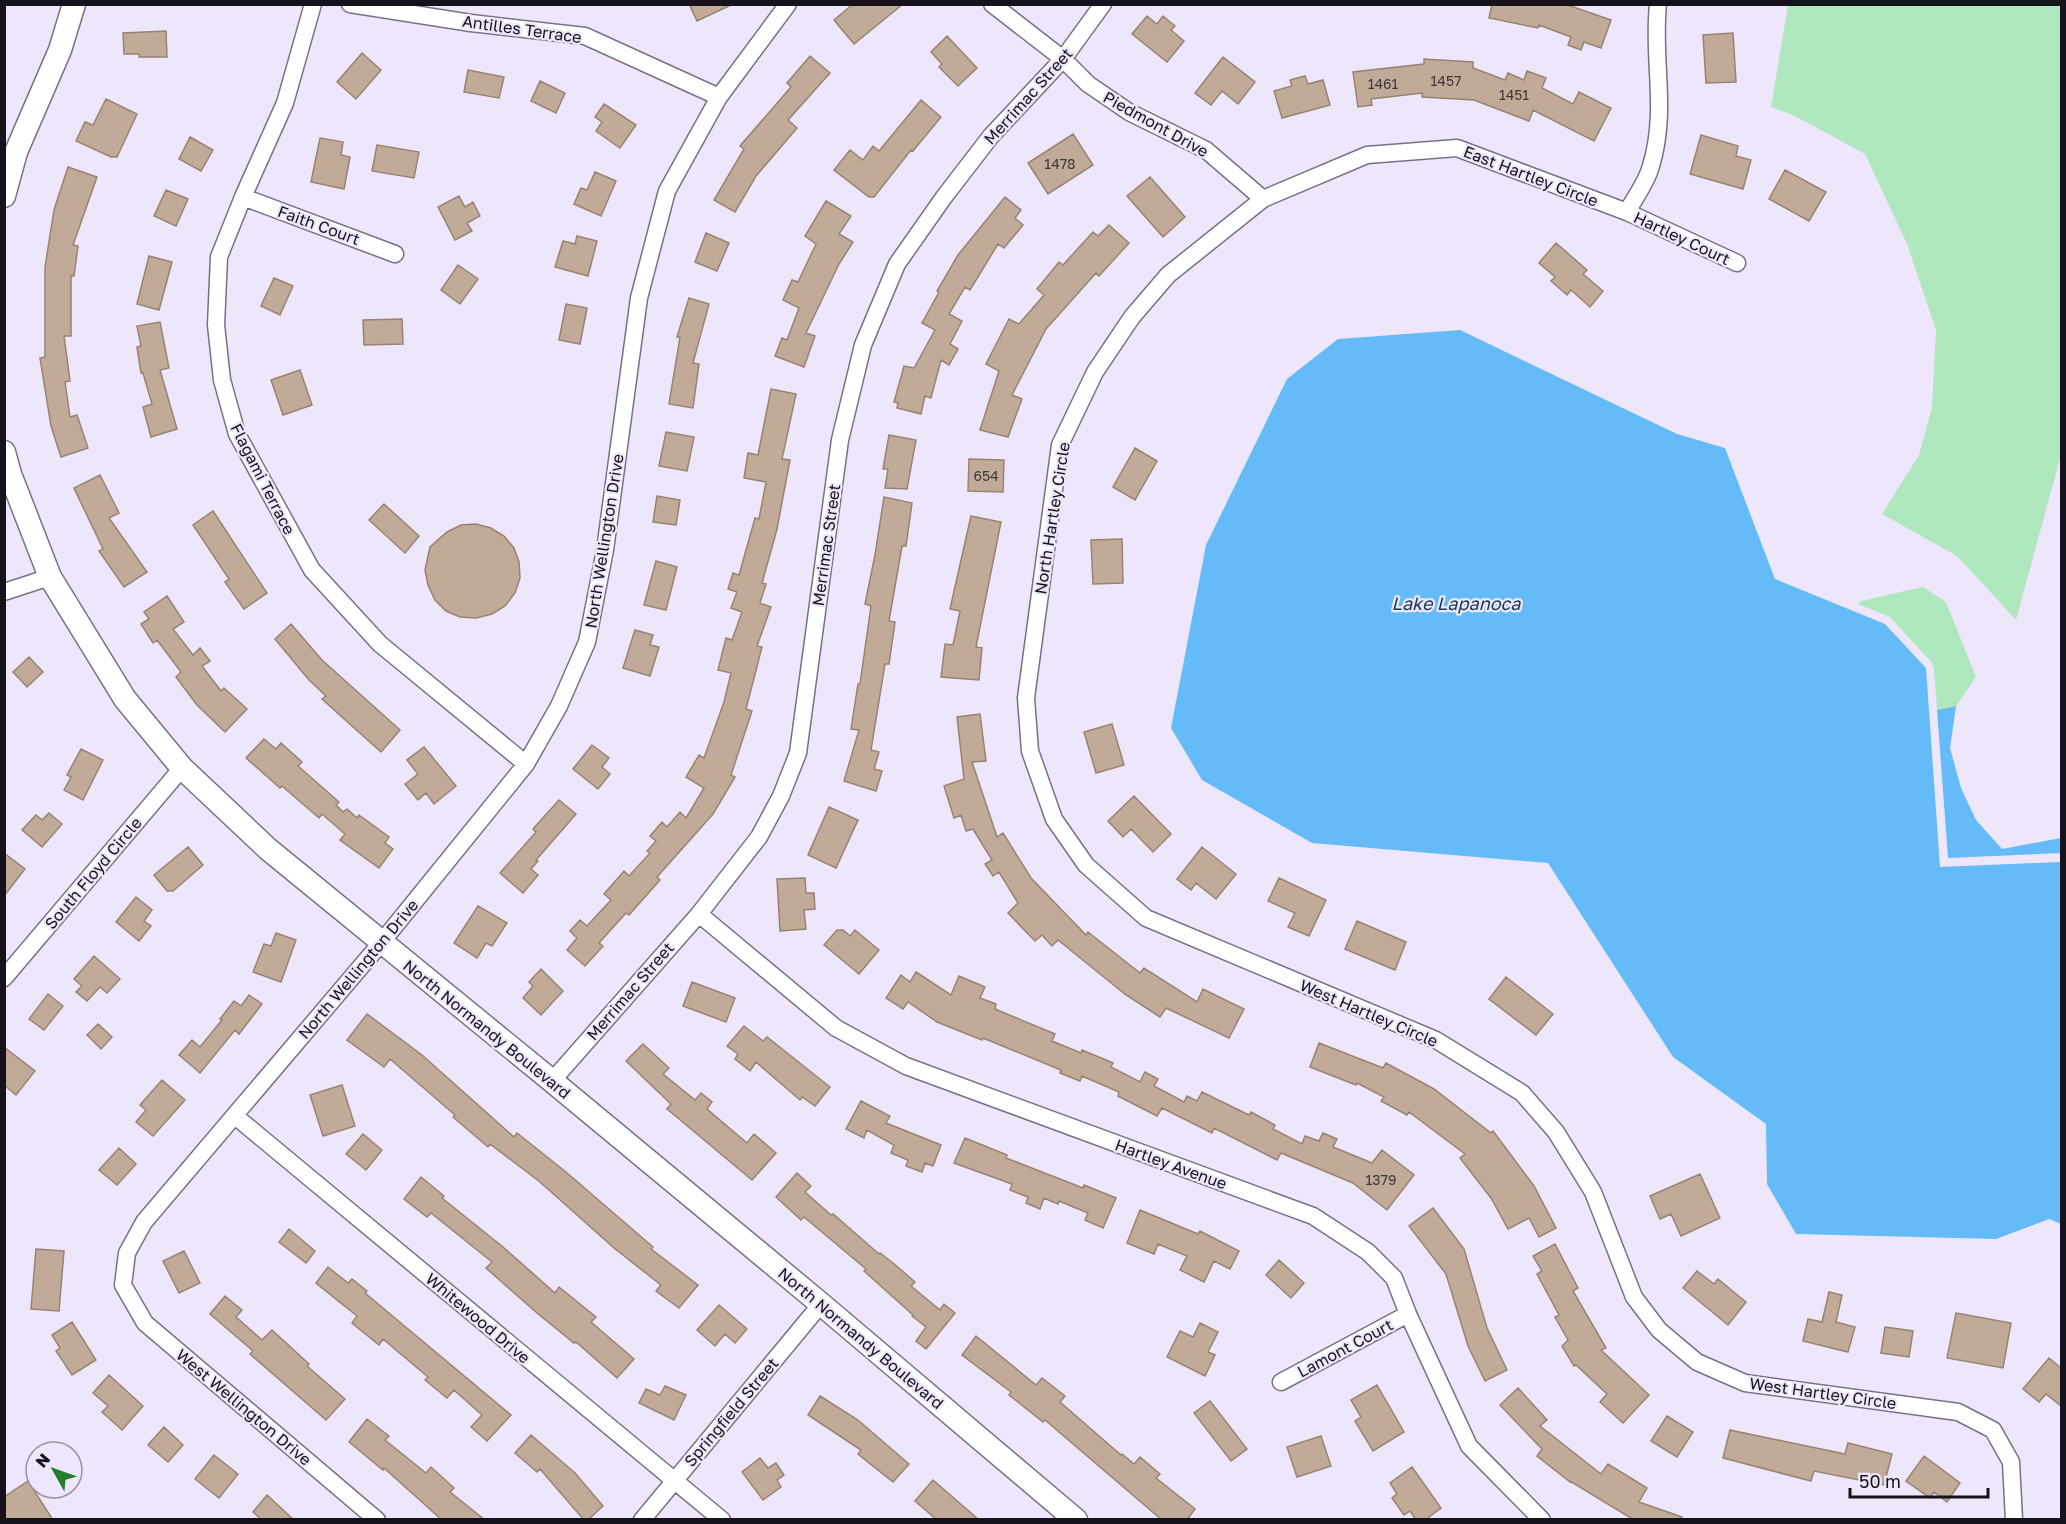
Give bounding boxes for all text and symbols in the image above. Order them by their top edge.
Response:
street label: Antilles Terrace [461,11,583,47]
street label: Merrimac Street [979,44,1077,148]
house number: 1457 [1431,72,1461,89]
house number: 1461 [1368,75,1399,92]
house number: 1451 [1499,86,1529,103]
street label: Piedmont Drive [1100,87,1212,161]
street label: East Hartley Circle [1461,141,1601,211]
house number: 1478 [1044,155,1076,172]
street label: Faith Court [275,201,363,249]
street label: Hartley Court [1631,207,1733,269]
street label: Flagami Terrace [226,420,300,538]
street label: North Hartley Circle [1030,440,1074,596]
street label: North Wellington Drive [580,452,628,630]
house number: 654 [973,467,999,484]
street label: Merrimac Street [808,483,844,607]
water label: Lake Lapanoca [1391,592,1521,614]
street label: South Floyd Circle [40,813,146,933]
street label: North Wellington Drive [294,895,422,1043]
street label: Merrimac Street [582,938,678,1044]
street label: North Normandy Boulevard [399,955,575,1103]
street label: West Hartley Circle [1297,975,1441,1051]
street label: Hartley Avenue [1112,1135,1230,1193]
house number: 1379 [1366,1171,1396,1188]
street label: North Normandy Boulevard [774,1263,948,1413]
street label: Whitewood Drive [422,1268,534,1368]
street label: Lamont Court [1294,1314,1396,1382]
street label: West Wellington Drive [172,1345,316,1469]
street label: Springfield Street [680,1354,782,1470]
street label: West Hartley Circle [1748,1373,1898,1413]
north arrow [24,1440,84,1500]
text: N [31,1449,54,1471]
scale bar [1850,1461,1988,1499]
text: 50 m [1859,1470,1901,1492]

